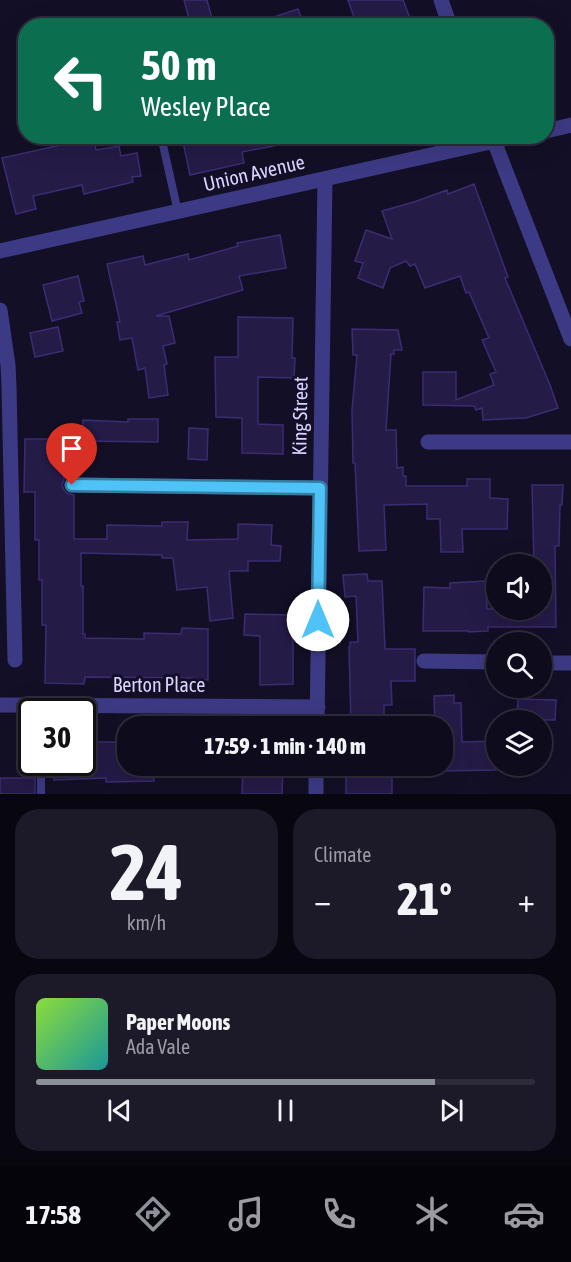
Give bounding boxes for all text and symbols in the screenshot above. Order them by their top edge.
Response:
text: 50 m [141,41,216,89]
icon: left [42,42,120,120]
text: Wesley Place [141,91,270,122]
street label: Union Avenue [201,150,307,195]
street label: King Street [287,376,312,456]
pin [46,423,97,485]
icon: arrive [55,432,88,465]
map controls [486,554,552,776]
button: sound [486,554,552,620]
position arrow [286,588,350,652]
button: search [486,632,552,698]
street label: Berton Place [113,673,205,696]
speed limit sign: 30 [18,698,96,776]
button: layers [486,710,552,776]
text: 17:59 · 1 min · 140 m [204,733,366,759]
text: 24 [110,827,183,917]
text: Climate [314,843,371,866]
text: 21° [397,873,452,925]
text: − [314,881,331,919]
text: + [518,881,535,919]
text: km/h [127,911,166,934]
text: Paper Moons [126,1009,230,1035]
text: Ada Vale [126,1035,190,1058]
icon: previous [103,1094,136,1127]
icon: pause [269,1094,302,1127]
icon: next [435,1094,468,1127]
icon: directions [132,1193,174,1235]
icon: music [225,1193,267,1235]
icon: phone [318,1193,360,1235]
icon: climate [411,1193,453,1235]
icon: car [503,1193,545,1235]
text: 17:58 [25,1199,81,1230]

